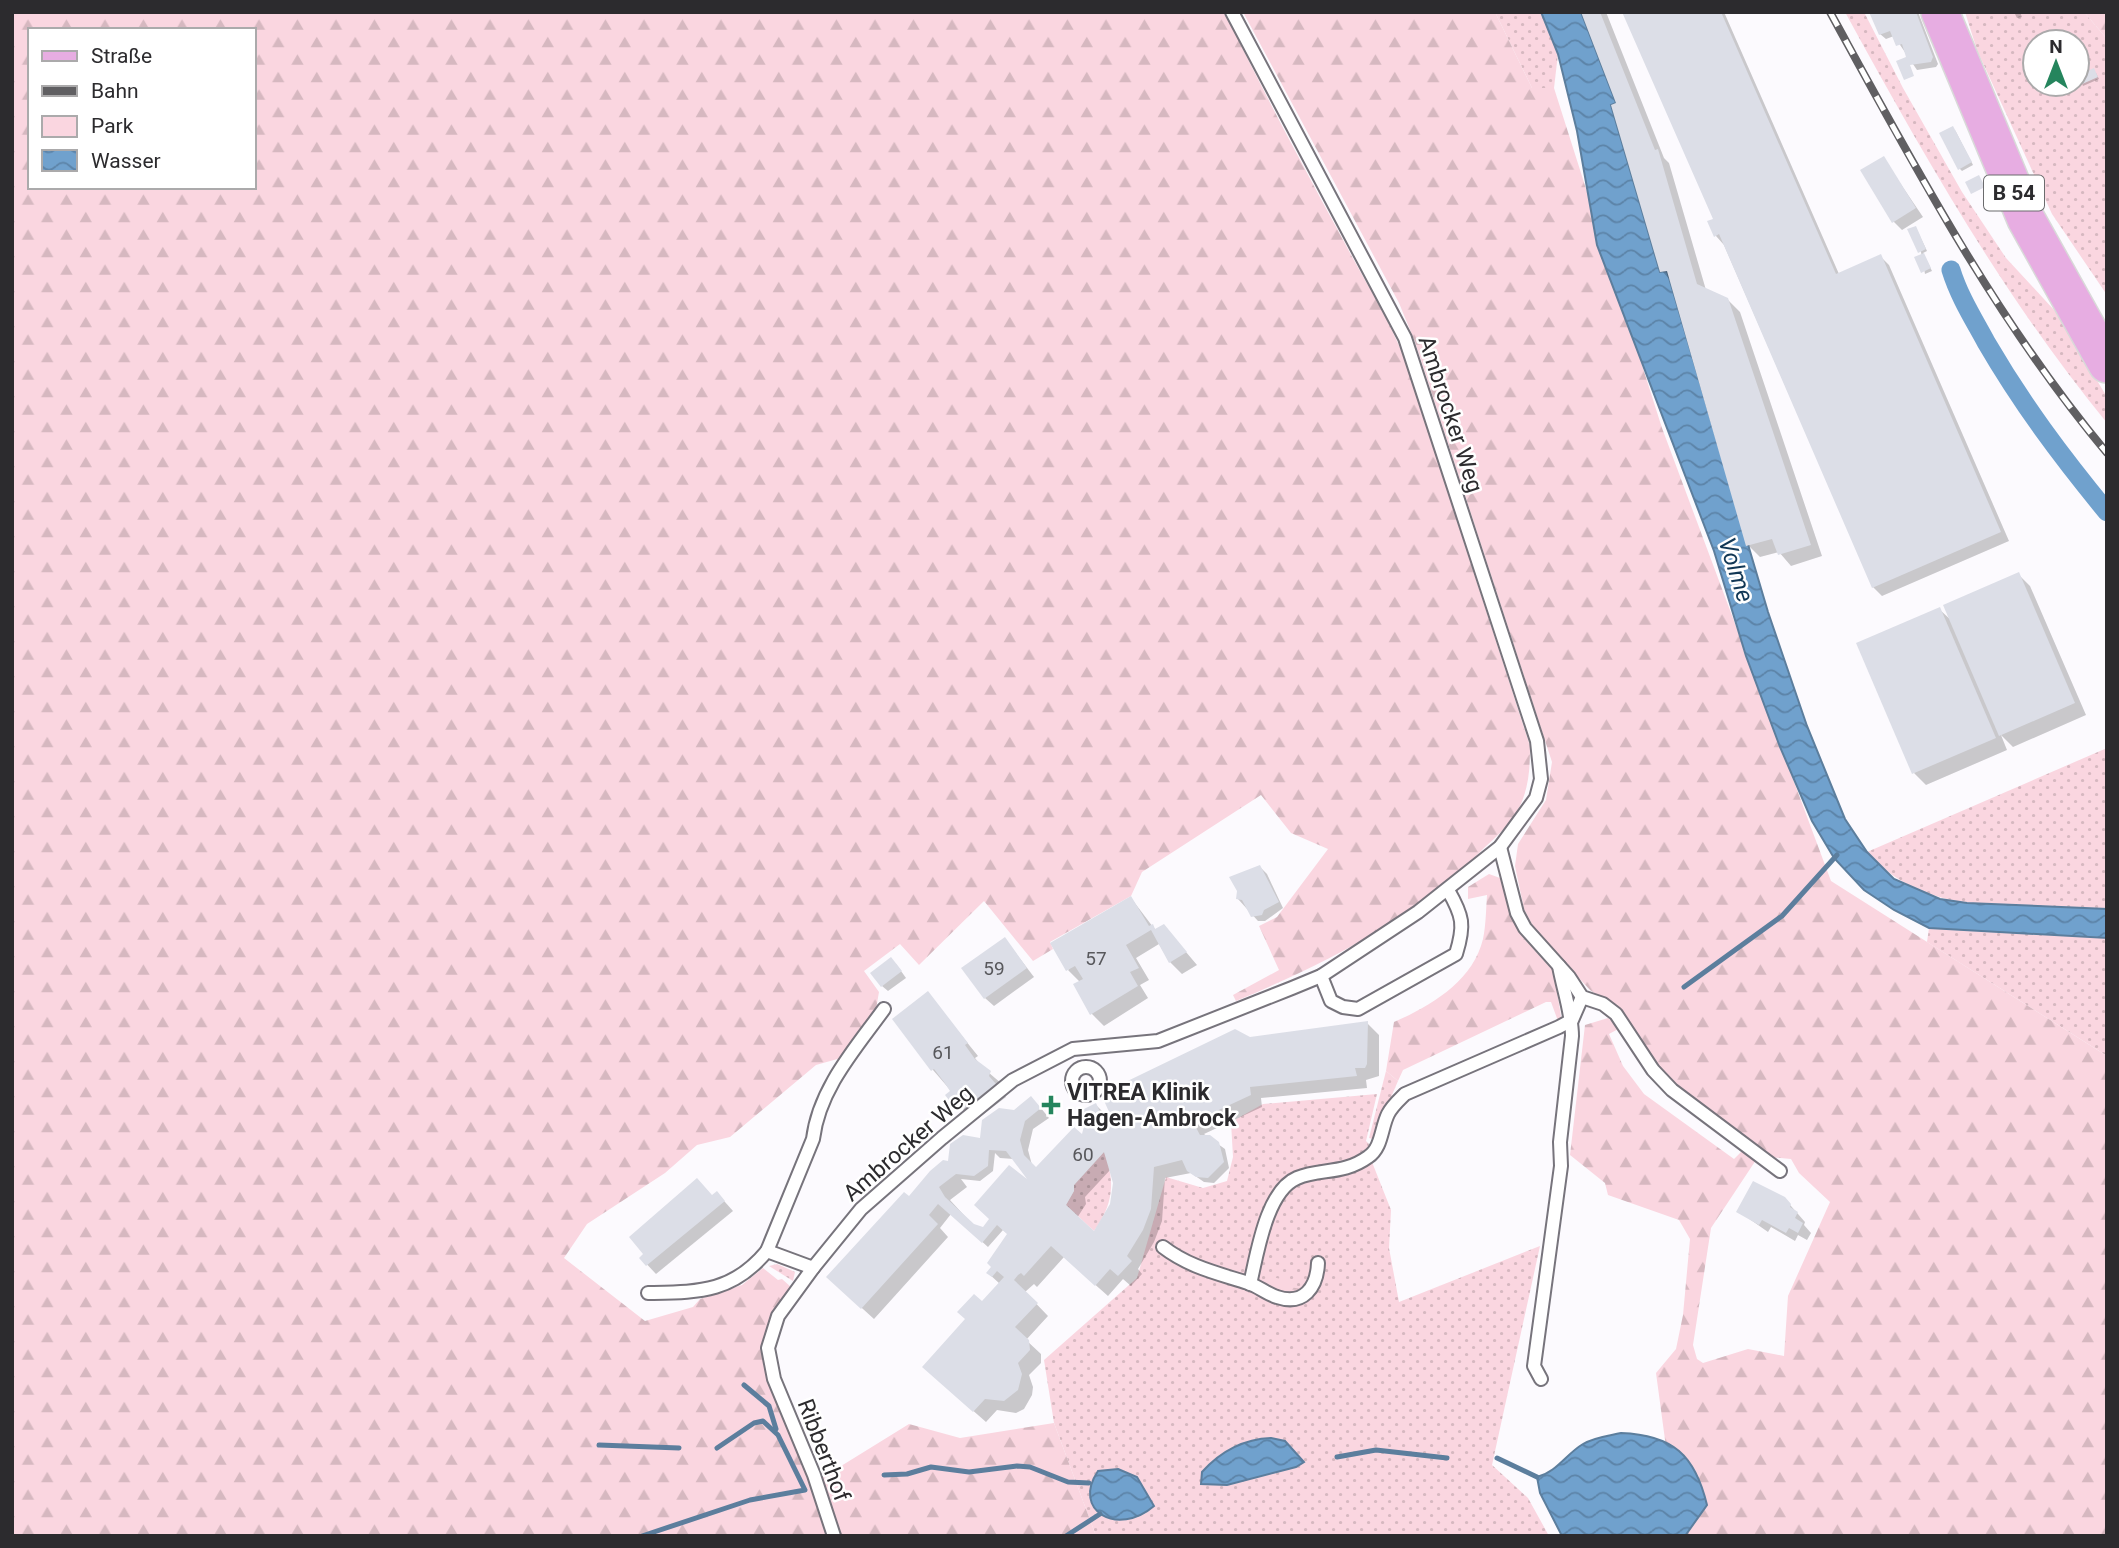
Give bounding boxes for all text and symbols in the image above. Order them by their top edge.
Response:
legend [28,28,256,189]
north arrow [2021,28,2091,98]
text: N [2049,35,2063,58]
text: Straße [91,44,152,68]
text: Bahn [91,79,139,103]
text: Park [91,114,134,138]
text: Wasser [91,149,161,173]
road number: B 54 [1984,176,2044,210]
street label: Ambrocker Weg [1412,332,1489,496]
water label: Volme [1712,534,1760,606]
house number: 57 [1085,947,1107,970]
house number: 59 [983,957,1005,980]
house number: 61 [932,1041,954,1064]
place label: VITREA Klinik Hagen-Ambrock [1067,1079,1237,1132]
street label: Ambrocker Weg [838,1080,979,1207]
marker: VITREA Klinik Hagen-Ambrock [1041,1095,1061,1115]
house number: 60 [1072,1143,1094,1166]
street label: Ribberthof [792,1395,856,1506]

